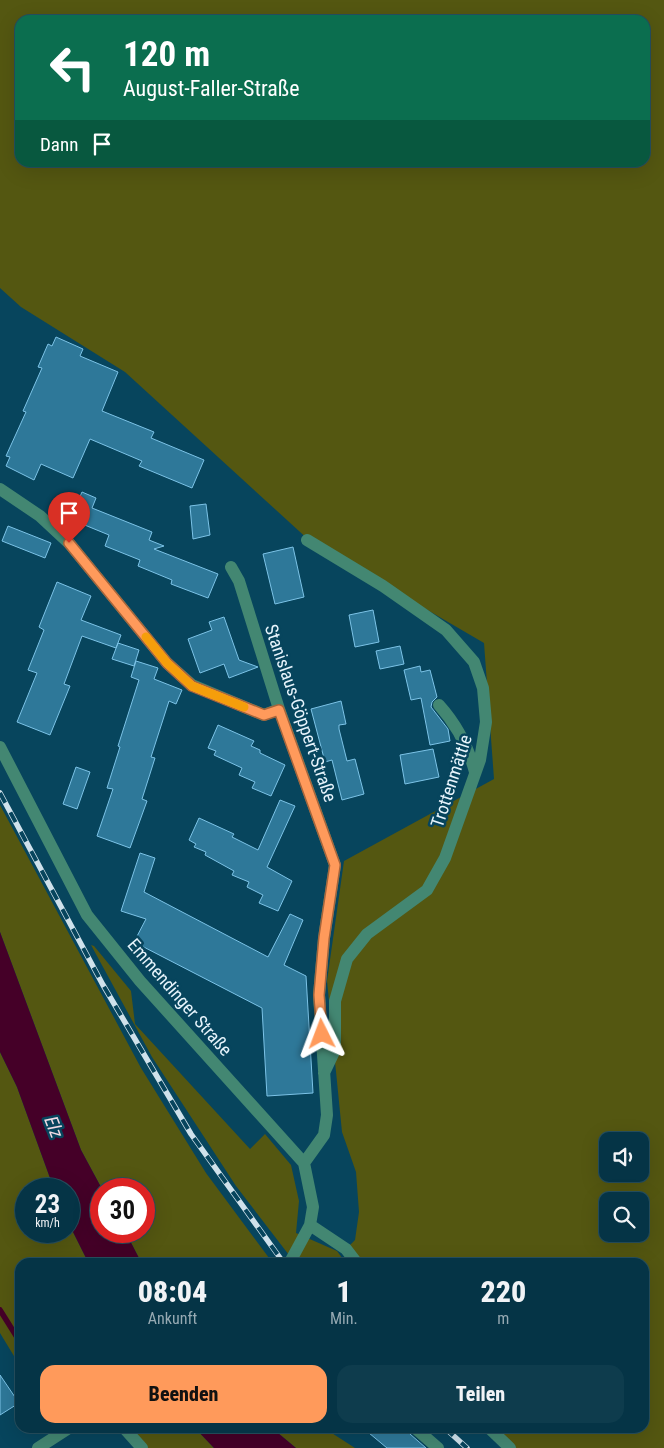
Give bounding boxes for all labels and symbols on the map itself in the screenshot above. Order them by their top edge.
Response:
pin [48,492,90,543]
street label: Stanislaus-Göppert-Straße [261,622,341,804]
street label: Trottenmättle [426,732,476,830]
street label: Emmendinger Straße [123,934,237,1060]
position arrow [295,1007,347,1059]
water label: Elz [39,1113,69,1141]
speed limit sign: 30 [90,1178,155,1243]

